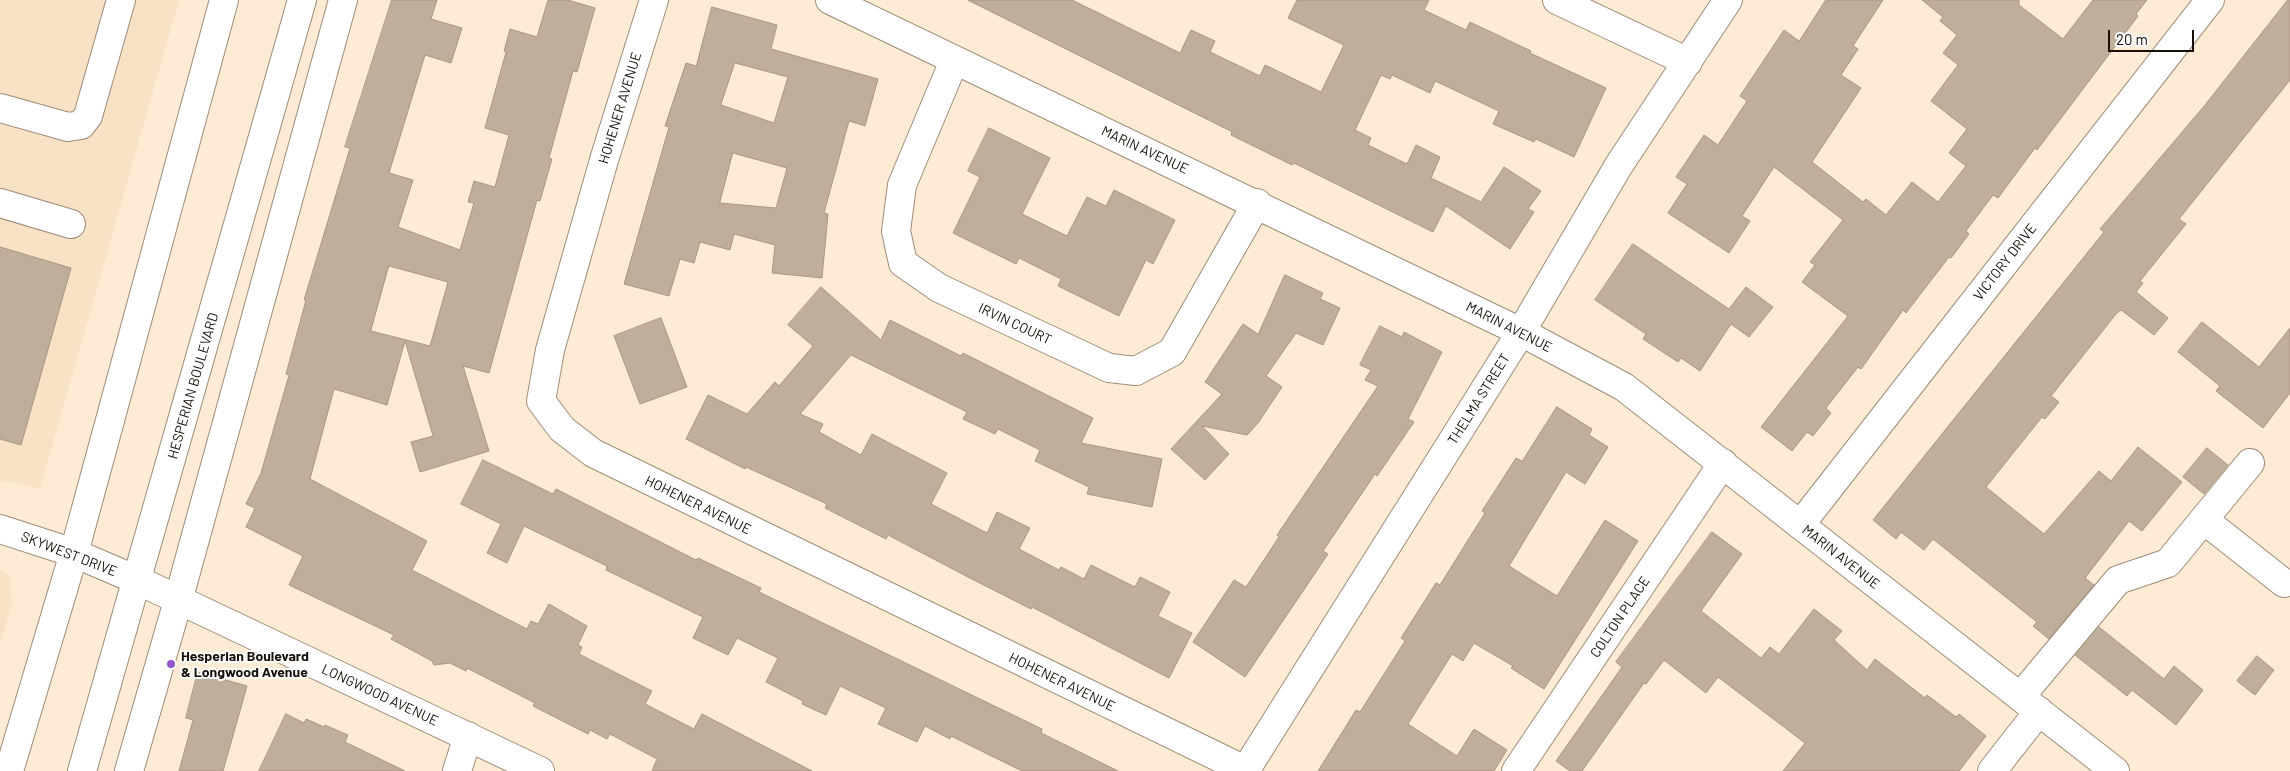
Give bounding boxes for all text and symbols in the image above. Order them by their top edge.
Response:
scale bar [2110,20,2196,52]
text: 20 m [2116,30,2148,48]
street label: HOHENER AVENUE [595,50,645,166]
street label: MARIN AVENUE [1099,122,1191,178]
street label: VICTORY DRIVE [1970,220,2040,304]
street label: MARIN AVENUE [1463,298,1555,356]
street label: IRVIN COURT [976,300,1054,348]
street label: HESPERIAN BOULEVARD [164,311,222,461]
street label: THELMA STREET [1444,350,1514,448]
street label: HOHENER AVENUE [642,472,754,538]
street label: MARIN AVENUE [1799,521,1883,593]
street label: SKYWEST DRIVE [19,528,119,580]
street label: COLTON PLACE [1587,573,1653,661]
place label: Hesperian Boulevard & Longwood Avenue [181,648,309,680]
street label: HOHENER AVENUE [1006,649,1118,715]
marker: Hesperian Boulevard & Longwood Avenue [165,658,177,670]
street label: LONGWOOD AVENUE [319,661,441,729]

